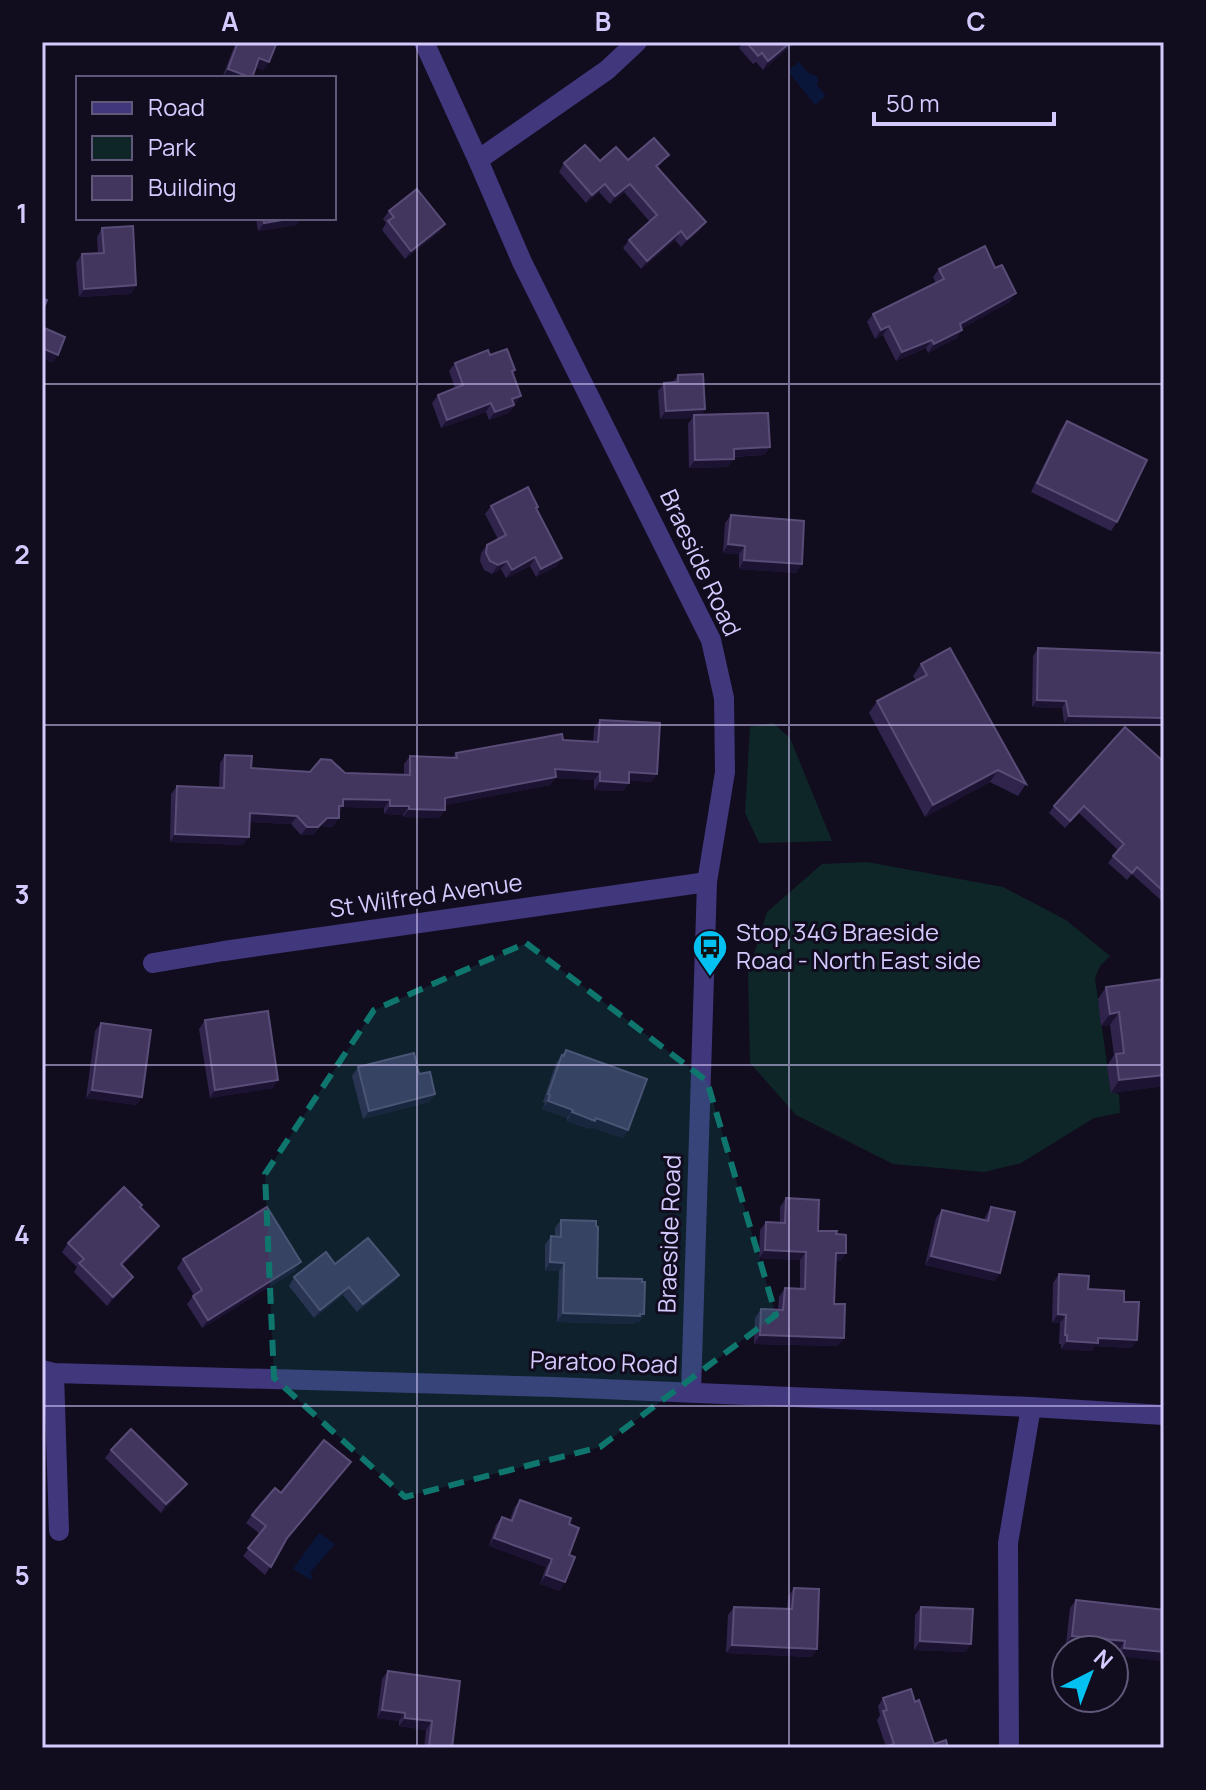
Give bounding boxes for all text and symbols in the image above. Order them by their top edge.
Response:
text: A [221,3,239,39]
text: B [595,3,611,39]
text: C [966,3,986,39]
legend [76,76,336,220]
scale bar [874,76,1054,126]
text: 50 m [886,86,940,119]
text: Road [148,90,205,123]
text: Park [148,130,197,163]
text: Building [148,170,236,203]
text: 1 [16,195,28,231]
street label: Braeside Road [653,484,750,641]
text: 2 [14,536,30,572]
street label: St Wilfred Avenue [327,865,524,924]
text: 3 [14,876,30,912]
place label: Stop 34G Braeside Road - North East side [736,915,981,976]
bus stop icon: Stop 34G Braeside Road - North East side [691,928,729,978]
street label: Braeside Road [649,1154,688,1314]
text: 4 [14,1216,30,1252]
street label: Paratoo Road [530,1342,679,1381]
text: 5 [14,1557,30,1593]
north arrow [1050,1634,1130,1714]
text: N [1087,1643,1119,1676]

